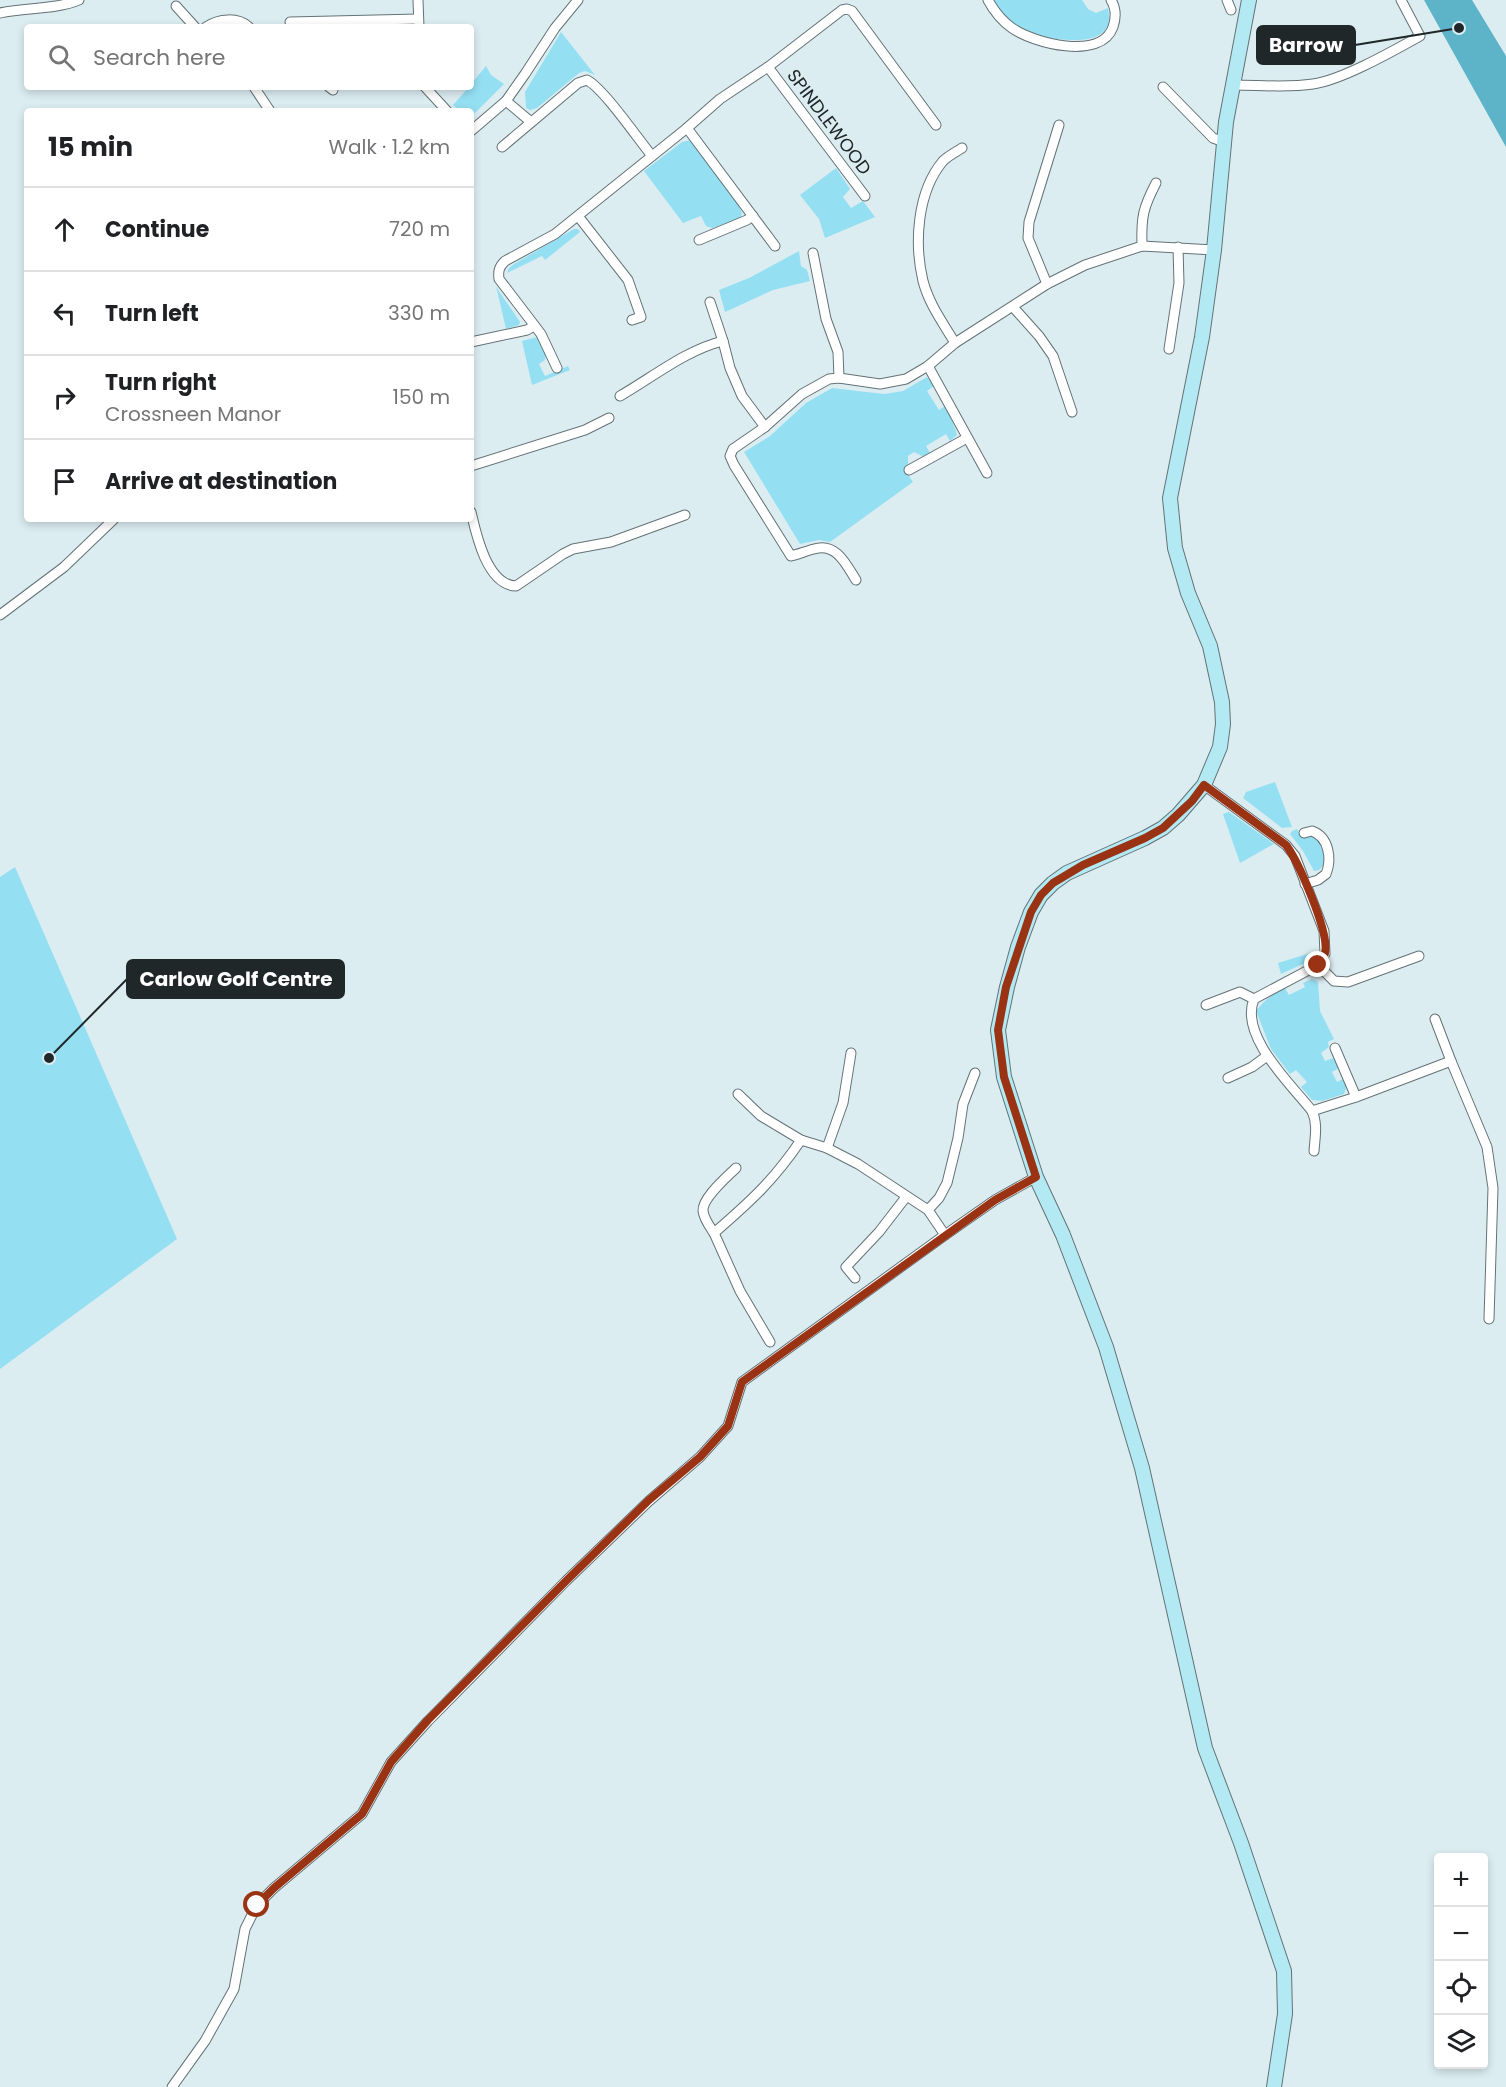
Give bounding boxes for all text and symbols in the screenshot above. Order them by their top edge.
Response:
search box [24,24,474,90]
callout: Barrow [1257,26,1355,64]
text: Barrow [1269,31,1344,59]
icon: search [45,41,78,74]
text: Search here [93,42,226,73]
street label: SPINDLEWOOD [781,64,877,180]
text: 15 min [48,129,133,165]
text: Walk · 1.2 km [328,133,450,161]
icon: ahead [48,213,81,246]
text: Continue [105,214,209,245]
text: 720 m [389,215,450,243]
icon: left [48,297,81,330]
text: Turn left [105,298,199,329]
text: 330 m [388,299,450,327]
text: Turn right [105,367,216,398]
icon: right [48,381,81,414]
text: 150 m [393,383,450,411]
text: Crossneen Manor [105,400,281,428]
icon: arrive [48,465,81,498]
text: Arrive at destination [105,466,337,497]
route end [1304,951,1330,977]
callout: Carlow Golf Centre [127,960,344,998]
text: Carlow Golf Centre [140,965,332,993]
map controls [1434,1853,1488,2069]
button: + [1434,1853,1488,1907]
route start [243,1891,269,1917]
button: − [1434,1907,1488,1961]
button: locate [1434,1961,1488,2015]
button: layers [1434,2015,1488,2069]

